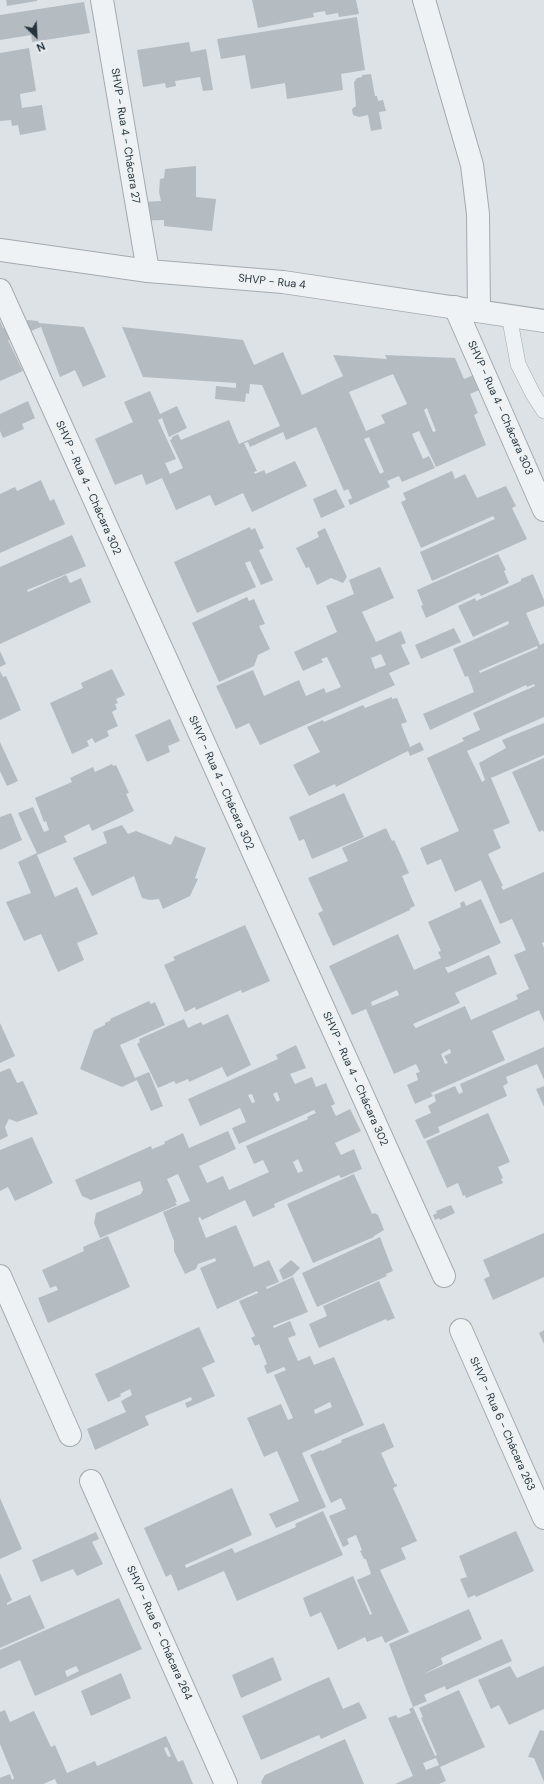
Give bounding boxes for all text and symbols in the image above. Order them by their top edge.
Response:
north arrow [16,16,56,56]
text: N [34,39,47,55]
street label: SHVP - Rua 4 - Chácara 27 [108,67,142,205]
street label: SHVP - Rua 4 [238,272,306,292]
street label: SHVP - Rua 4 - Chácara 303 [464,339,536,477]
street label: SHVP - Rua 4 - Chácara 302 [52,419,124,557]
street label: SHVP - Rua 4 - Chácara 302 [185,714,257,852]
street label: SHVP - Rua 4 - Chácara 302 [319,1010,391,1148]
street label: SHVP - Rua 6 - Chácara 263 [466,1355,538,1493]
street label: SHVP - Rua 6 - Chácara 264 [123,1564,195,1702]

